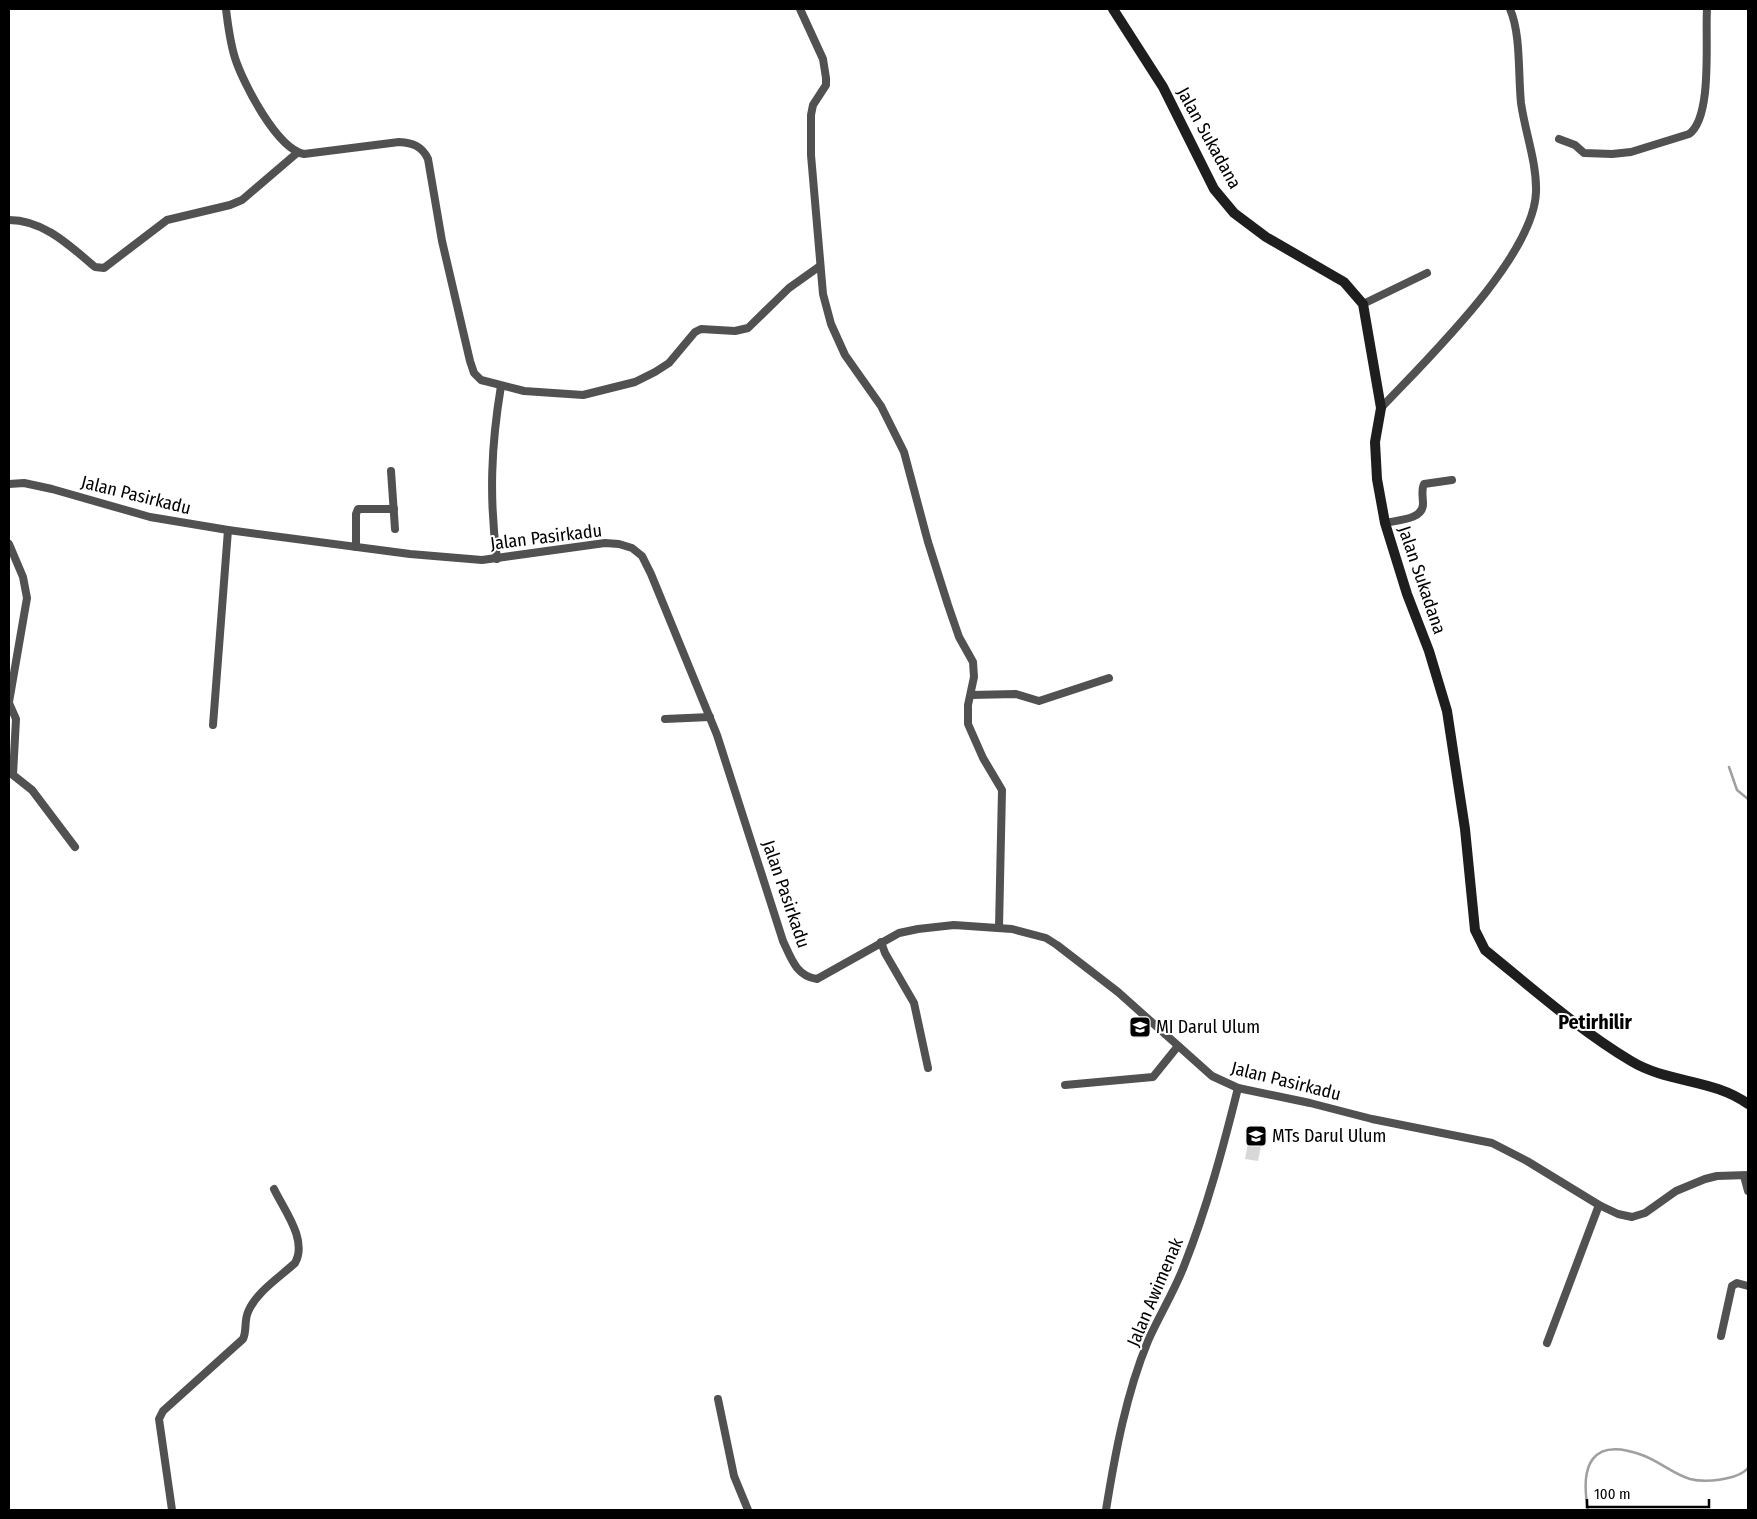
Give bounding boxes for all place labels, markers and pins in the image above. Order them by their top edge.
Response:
school or university icon: MI Darul Ulum [1128,1015,1152,1039]
place label: MI Darul Ulum [1156,1016,1260,1038]
school or university icon: MTs Darul Ulum [1244,1124,1268,1148]
place label: MTs Darul Ulum [1272,1125,1386,1147]

